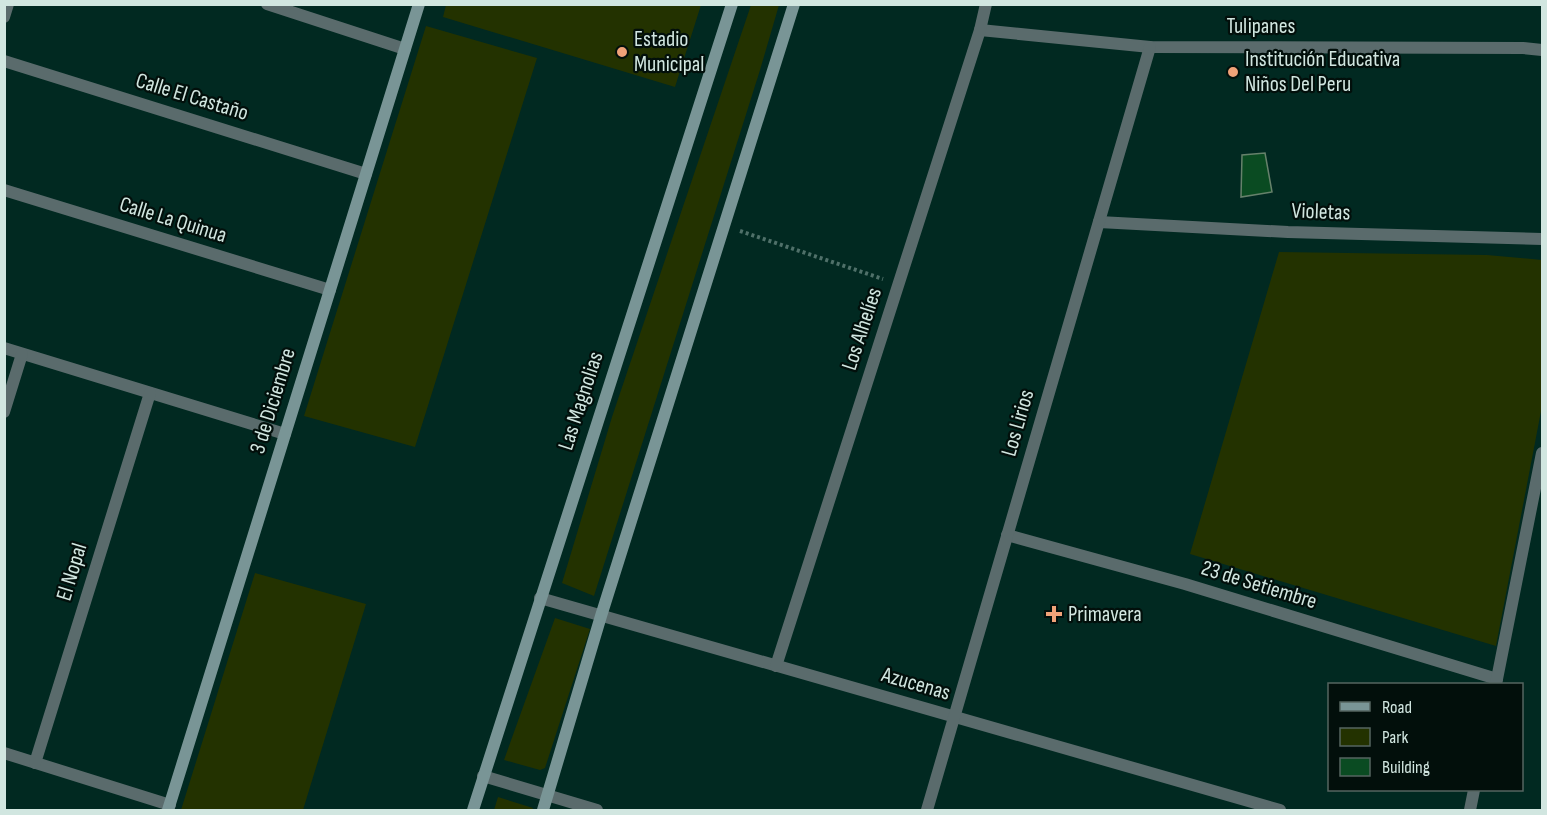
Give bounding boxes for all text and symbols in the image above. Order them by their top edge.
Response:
street label: Tulipanes [1227,13,1296,40]
place label: Estadio Municipal [634,26,704,78]
marker: Estadio Municipal [615,45,629,59]
place label: Institución Educativa Niños Del Peru [1245,46,1400,98]
marker: Institución Educativa Niños Del Peru [1226,65,1240,79]
street label: Calle El Castaño [132,67,252,127]
street label: Calle La Quinua [116,191,230,249]
street label: Violetas [1291,197,1351,227]
street label: Los Alhelíes [836,284,888,374]
street label: 3 de Diciembre [244,345,302,457]
street label: Las Magnolias [552,348,610,454]
street label: Los Lirios [996,386,1040,459]
street label: El Nopal [51,540,93,604]
street label: 23 de Setiembre [1198,555,1320,615]
place label: Primavera [1068,601,1142,628]
marker: Primavera [1045,605,1063,623]
street label: Azucenas [878,661,953,707]
legend [1328,683,1523,791]
text: Road [1382,697,1412,718]
text: Park [1382,727,1408,748]
text: Building [1382,757,1430,778]

